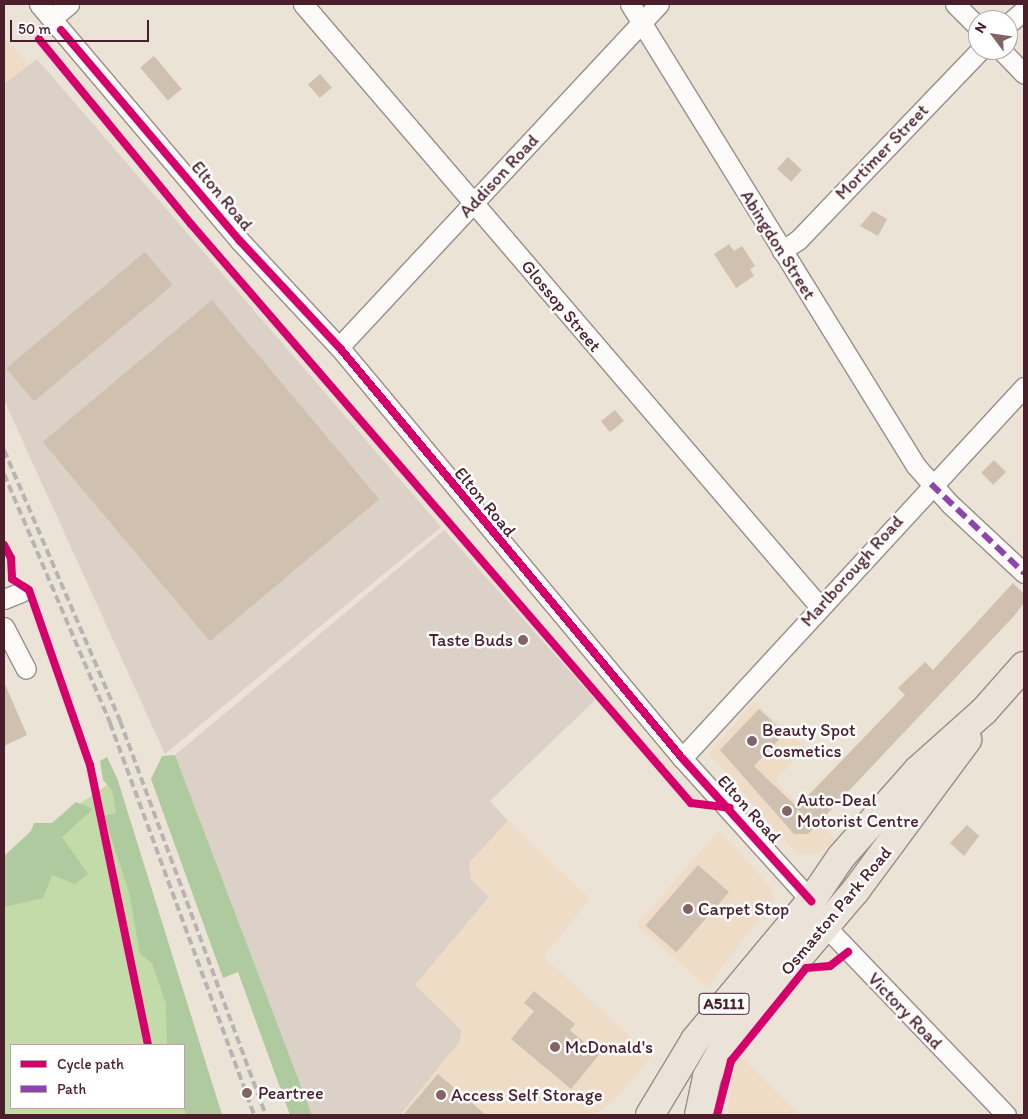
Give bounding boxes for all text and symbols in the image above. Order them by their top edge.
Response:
scale bar [12,10,151,42]
north arrow [968,10,1018,60]
text: N [971,19,990,36]
text: 50 m [18,20,51,38]
street label: Mortimer Street [831,100,933,204]
street label: Addison Road [455,130,543,222]
street label: Elton Road [187,157,257,235]
street label: Abingdon Street [736,186,820,304]
street label: Glossop Street [516,256,606,356]
street label: Elton Road [450,463,520,541]
street label: Marlborough Road [796,511,908,631]
place label: Taste Buds [428,629,513,651]
marker: Taste Buds [517,634,529,646]
place label: Beauty Spot Cosmetics [762,720,856,762]
marker: Beauty Spot Cosmetics [746,735,758,747]
street label: Elton Road [713,771,785,847]
place label: Auto-Deal Motorist Centre [797,790,919,832]
marker: Auto-Deal Motorist Centre [781,805,793,817]
street label: Osmaston Park Road [776,842,896,980]
place label: Carpet Stop [698,898,789,920]
marker: Carpet Stop [682,903,694,915]
street label: Victory Road [863,968,947,1054]
road number: A5111 [698,991,750,1018]
place label: McDonald's [565,1036,653,1058]
marker: McDonald's [549,1041,561,1053]
legend [10,1044,185,1109]
text: Cycle path [57,1055,124,1073]
text: Path [57,1080,86,1098]
place label: Peartree [258,1082,323,1104]
place label: Access Self Storage [451,1084,602,1106]
marker: Peartree [240,1086,254,1100]
marker: Access Self Storage [435,1089,447,1101]

